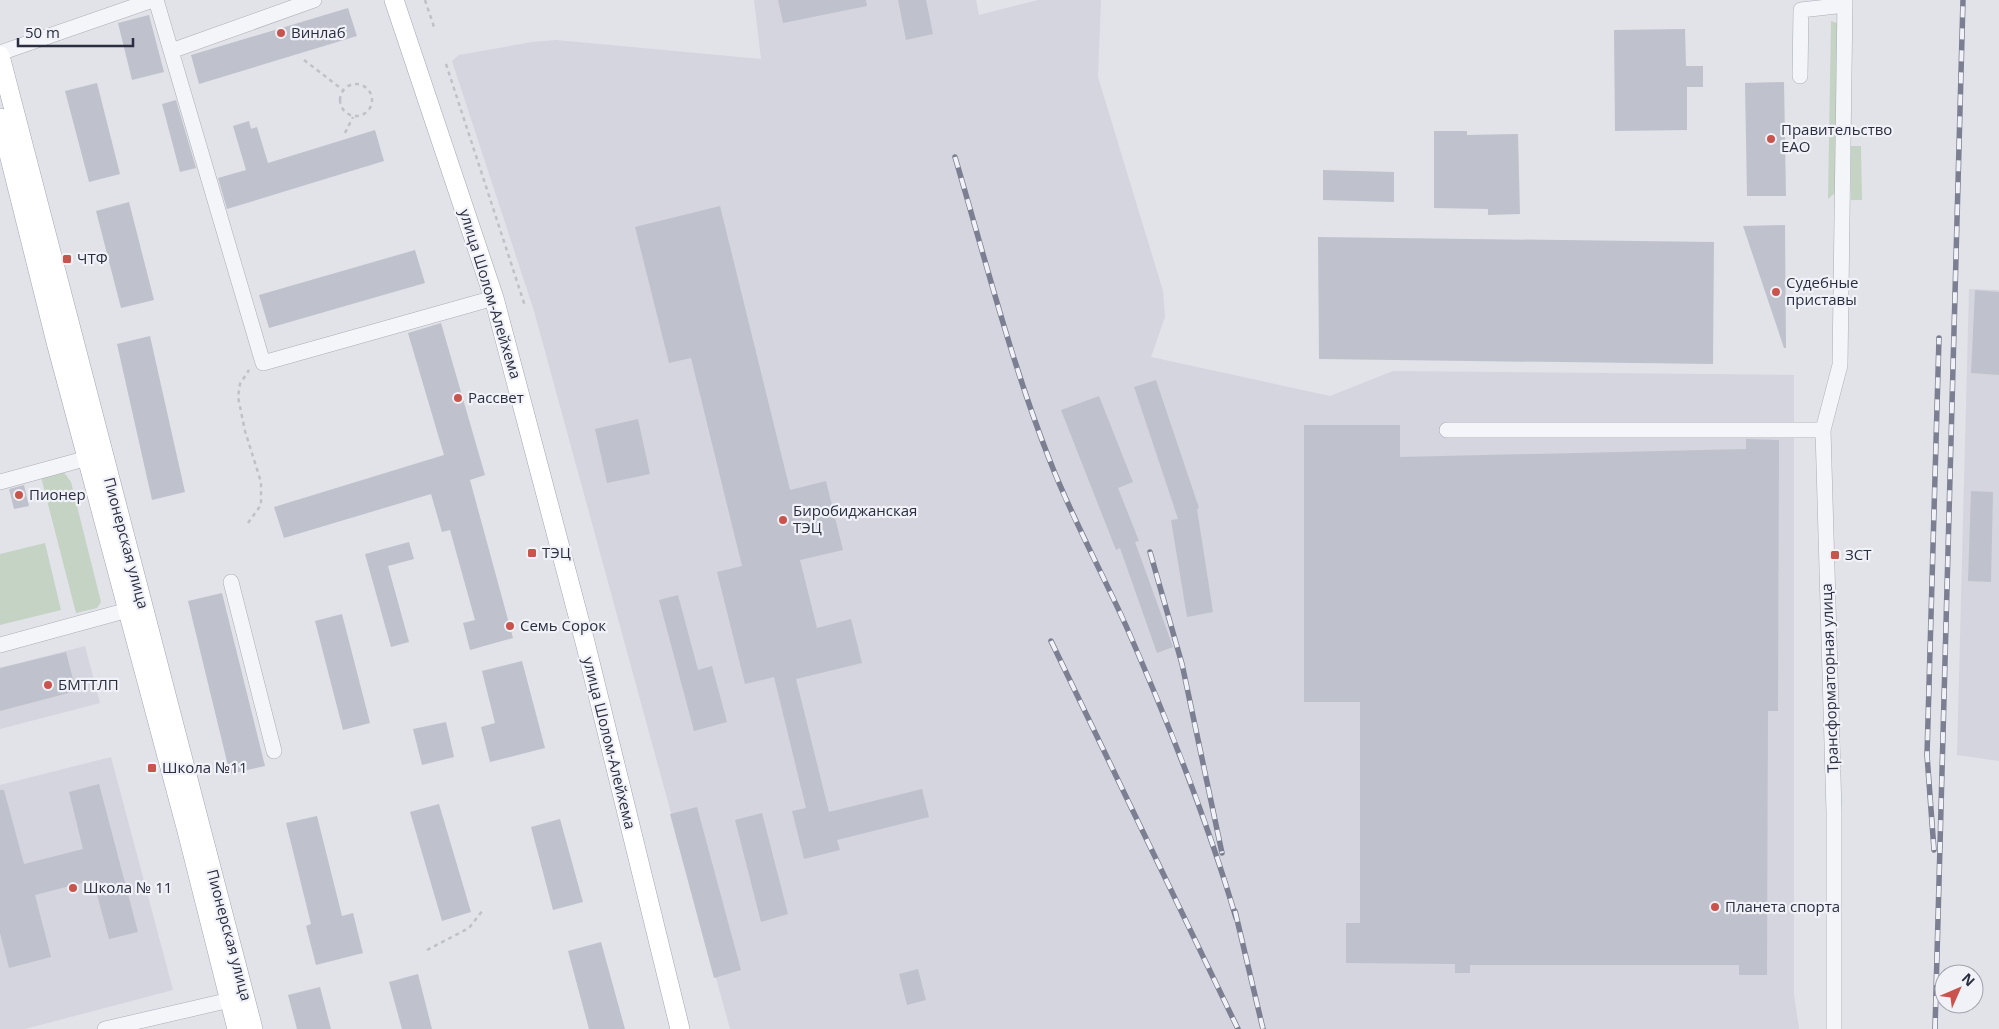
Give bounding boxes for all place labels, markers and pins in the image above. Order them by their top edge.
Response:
place label: Винлаб [291,22,346,42]
marker: Винлаб [275,27,287,39]
place label: Правительство ЕАО [1781,119,1892,156]
marker: Правительство ЕАО [1765,133,1777,145]
place label: ЧТФ [77,248,108,268]
marker: ЧТФ [61,253,73,265]
place label: Судебные приставы [1786,272,1858,309]
marker: Судебные приставы [1770,286,1782,298]
place label: Рассвет [468,387,524,407]
marker: Рассвет [452,392,464,404]
place label: Пионер [29,484,86,504]
marker: Пионер [13,489,25,501]
place label: Биробиджанская ТЭЦ [793,500,917,537]
marker: Биробиджанская ТЭЦ [777,514,789,526]
place label: ТЭЦ [542,542,571,562]
place label: ЗСТ [1845,544,1872,564]
marker: ТЭЦ [526,547,538,559]
marker: ЗСТ [1829,549,1841,561]
place label: Семь Сорок [520,615,606,635]
marker: Семь Сорок [504,620,516,632]
place label: БМТТЛП [58,674,119,694]
marker: БМТТЛП [42,679,54,691]
place label: Школа №11 [162,757,248,777]
marker: Школа №11 [146,762,158,774]
place label: Школа № 11 [83,877,172,897]
marker: Школа № 11 [67,882,79,894]
place label: Планета спорта [1725,896,1840,916]
marker: Планета спорта [1709,901,1721,913]

